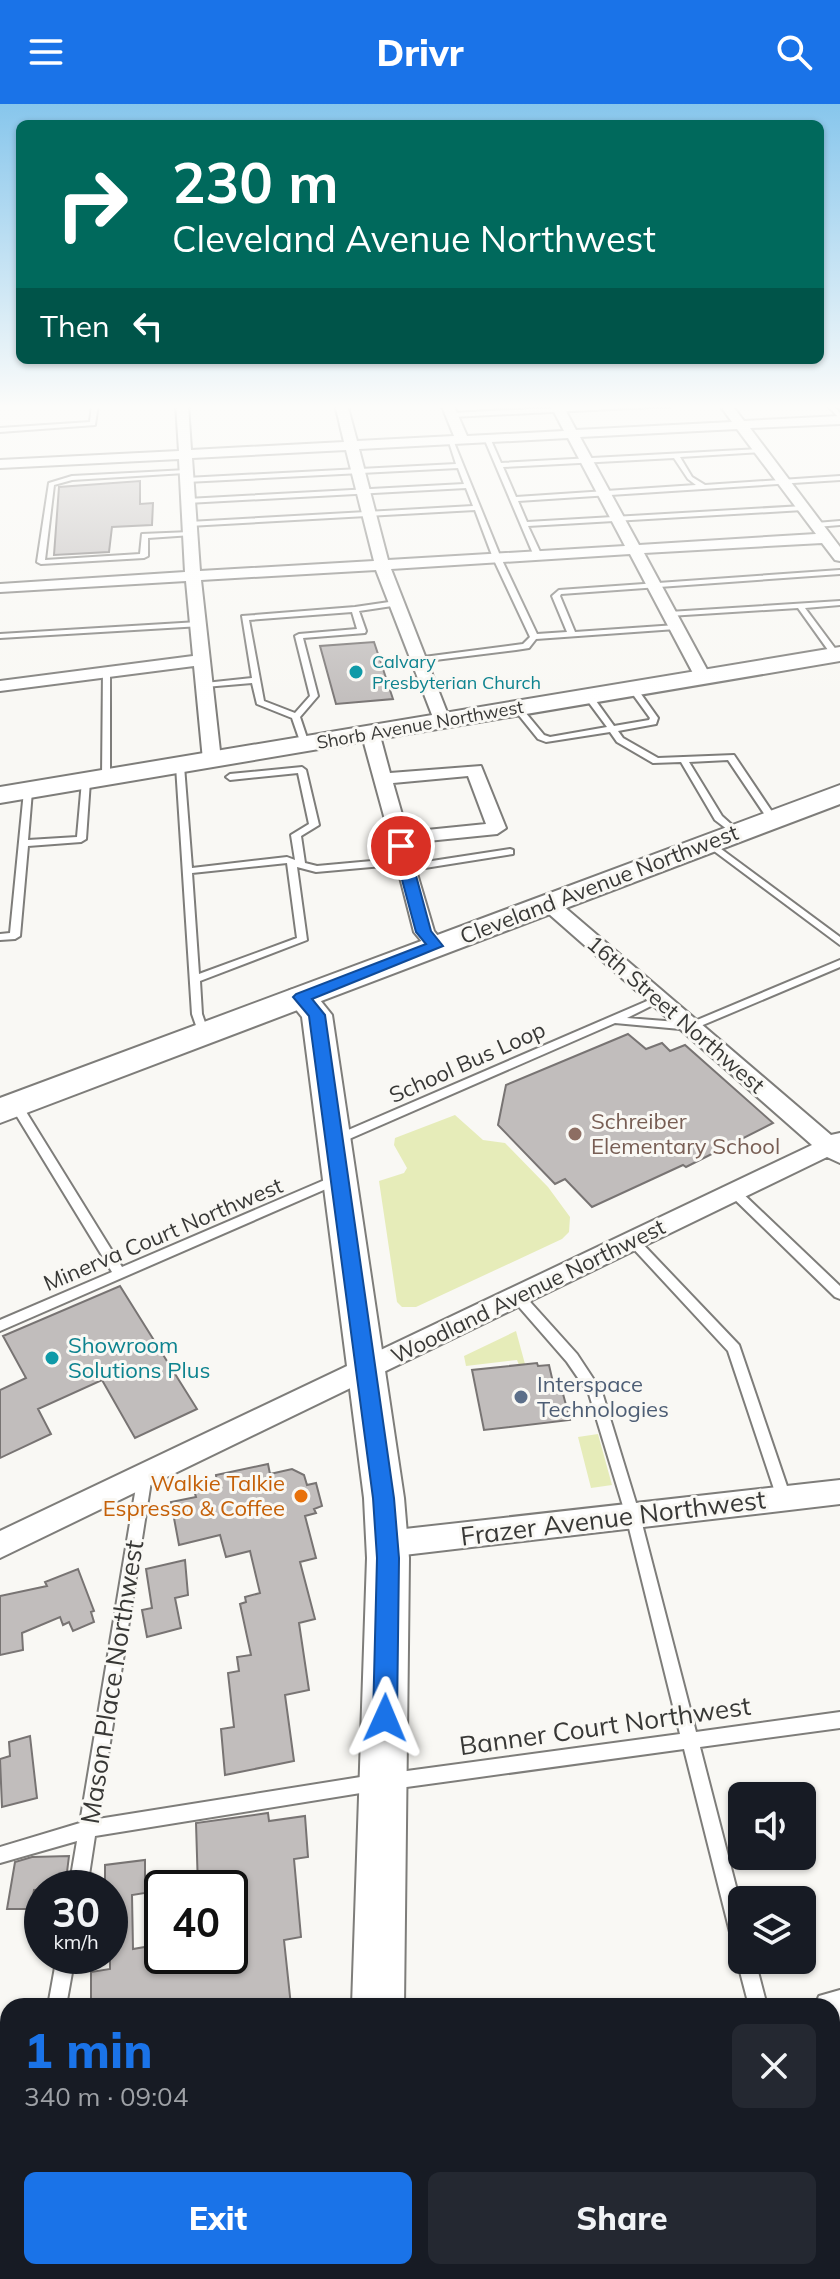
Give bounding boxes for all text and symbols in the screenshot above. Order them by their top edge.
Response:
icon: menu [24,30,68,74]
text: Drivr [376,30,464,75]
icon: search [772,30,816,74]
text: 230 m [172,147,339,217]
icon: right [40,152,144,256]
text: Cleveland Avenue Northwest [172,216,656,261]
icon: left [126,304,170,348]
text: Then [40,307,110,345]
place label: Calvary Presbyterian Church [372,650,541,694]
marker: Calvary Presbyterian Church [347,663,365,681]
street label: Shorb Avenue Northwest [315,695,525,754]
pin [367,812,435,880]
street label: Cleveland Avenue Northwest [456,818,742,950]
icon: arrive [379,824,423,868]
street label: 16th Street Northwest [581,929,771,1099]
street label: School Bus Loop [385,1015,549,1109]
place label: Schreiber Elementary School [591,1107,780,1160]
marker: Schreiber Elementary School [566,1125,584,1143]
street label: Minerva Court Northwest [39,1171,287,1297]
street label: Woodland Avenue Northwest [386,1212,670,1370]
place label: Showroom Solutions Plus [68,1331,210,1384]
marker: Showroom Solutions Plus [43,1349,61,1367]
place label: Interspace Technologies [537,1370,669,1423]
marker: Interspace Technologies [512,1388,530,1406]
place label: Walkie Talkie Espresso & Coffee [103,1469,285,1522]
street label: Frazer Avenue Northwest [458,1482,767,1553]
marker: Walkie Talkie Espresso & Coffee [292,1487,310,1505]
street label: Mason Place Northwest [73,1538,150,1826]
position arrow [343,1676,427,1760]
street label: Banner Court Northwest [457,1689,753,1762]
map controls [728,1782,816,1974]
button: sound [728,1782,816,1870]
speed limit sign: 40 [144,1870,248,1974]
button: layers [728,1886,816,1974]
text: 30 [52,1887,100,1937]
text: km/h [53,1929,99,1954]
text: 1 min [24,2020,153,2080]
button: close [732,2024,816,2108]
text: 340 m · 09:04 [24,2080,188,2113]
button: Exit [24,2172,412,2264]
button: Share [428,2172,816,2264]

